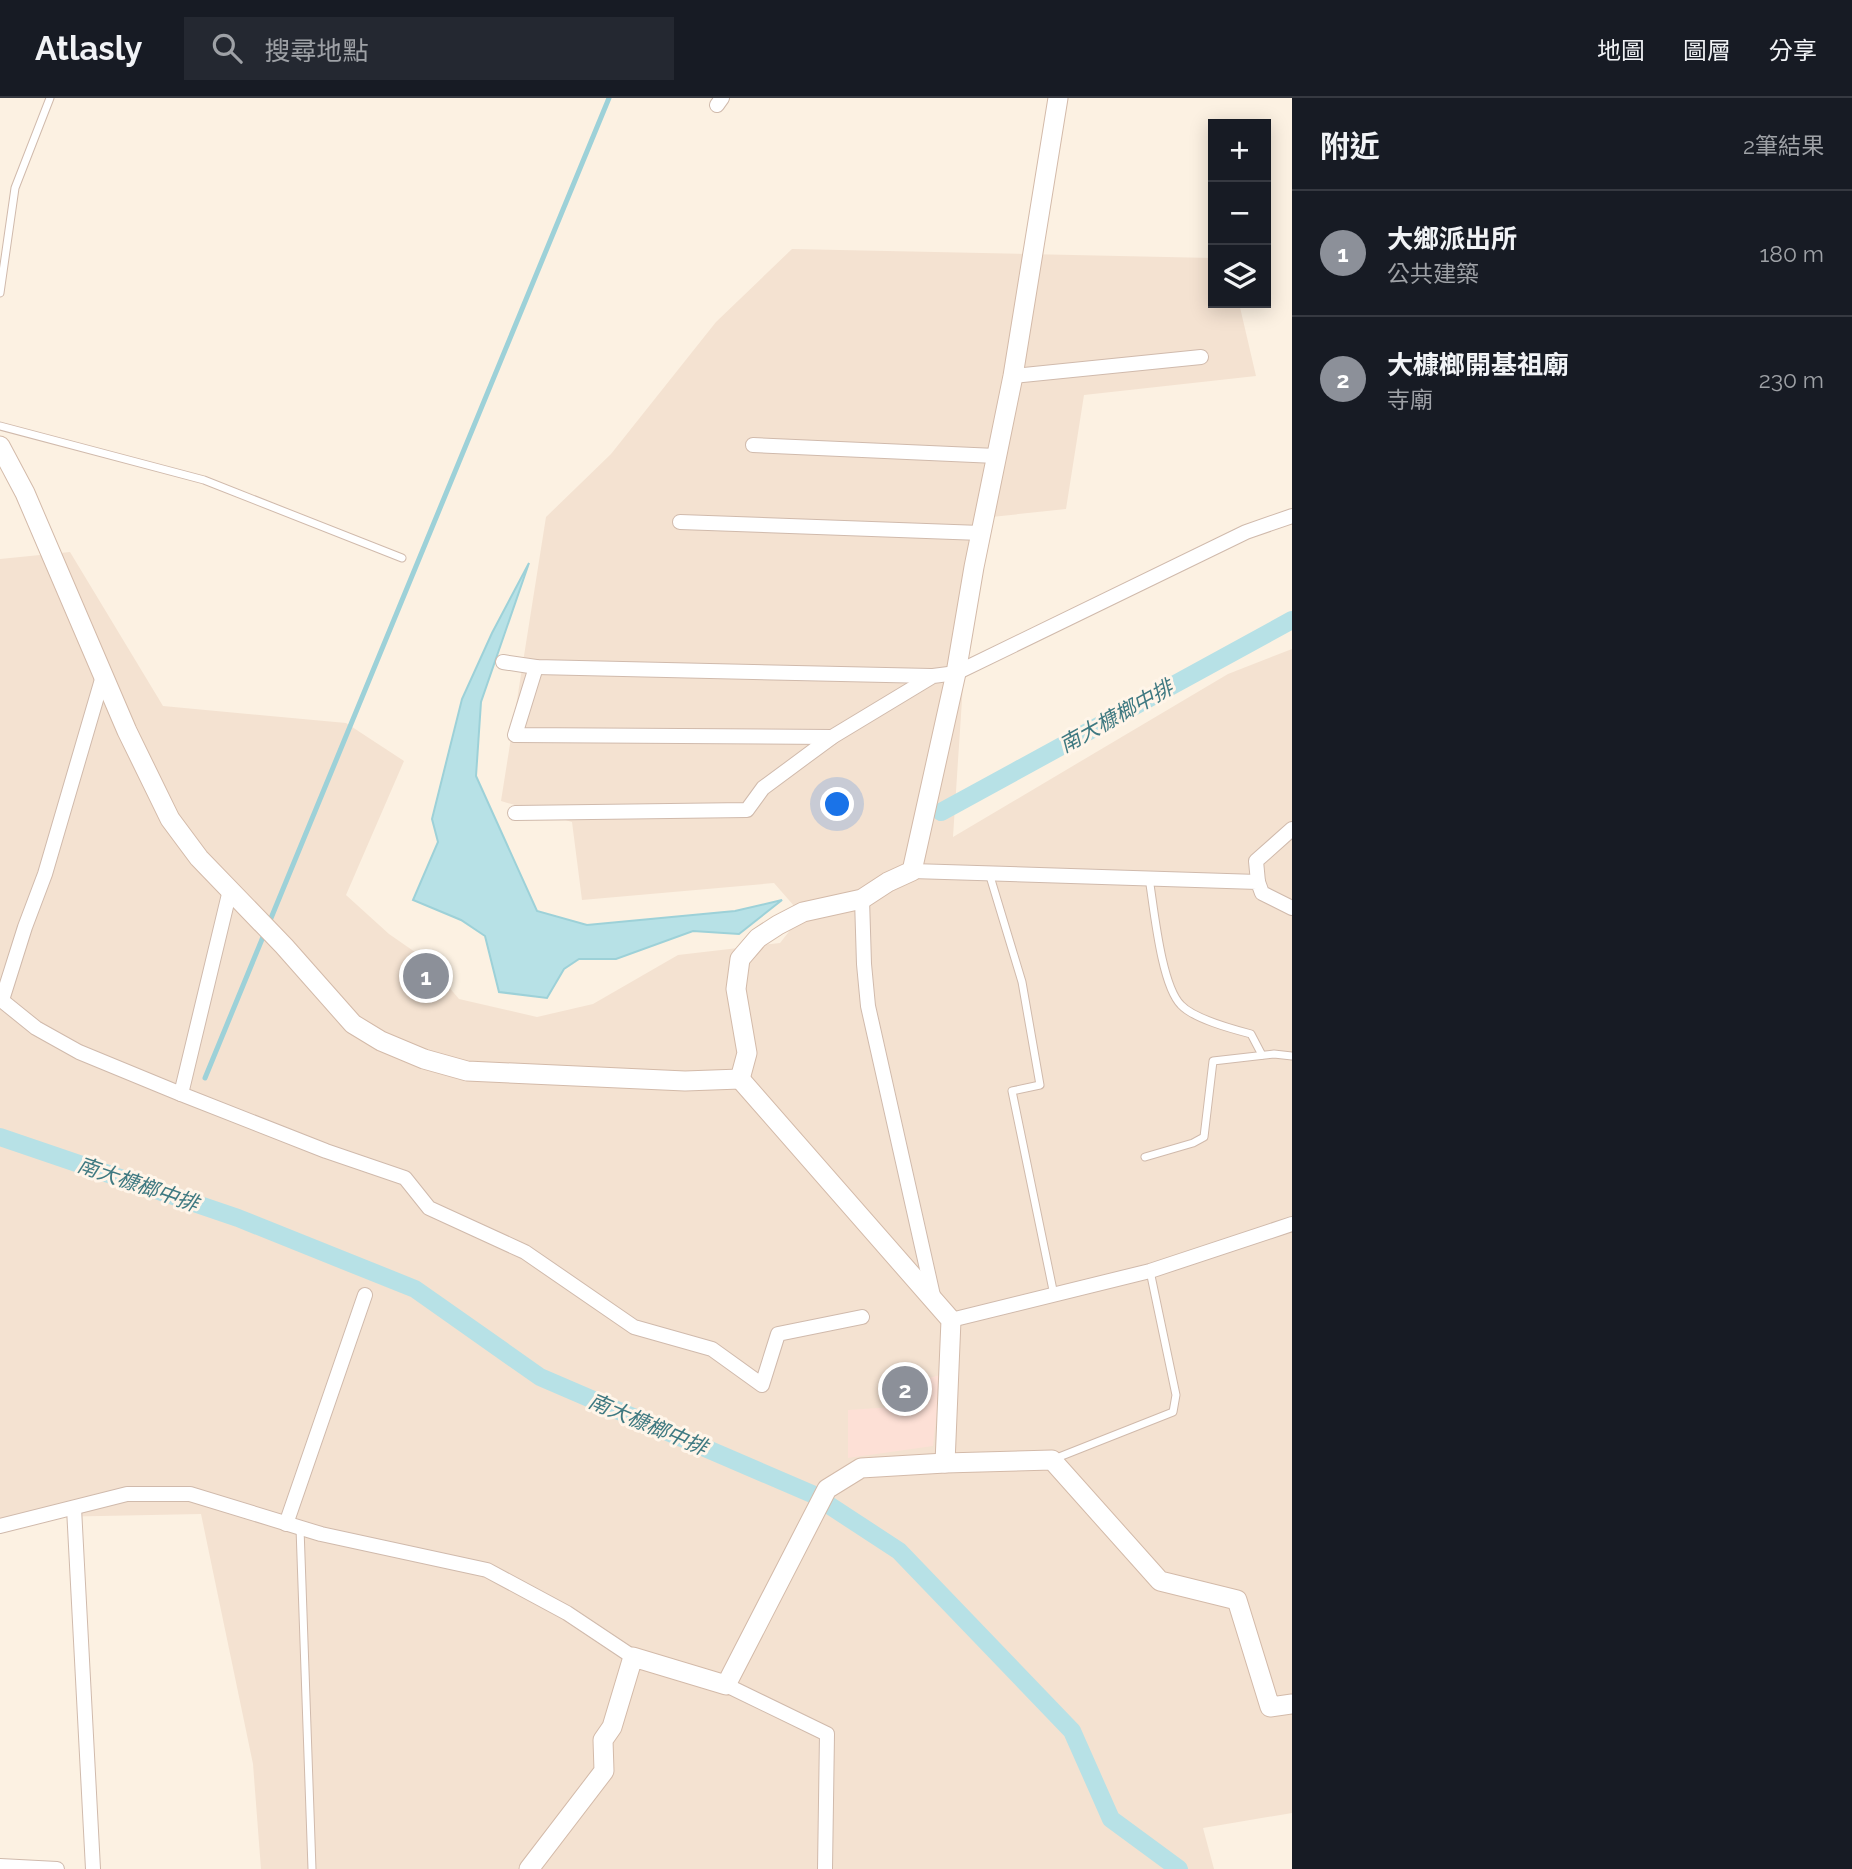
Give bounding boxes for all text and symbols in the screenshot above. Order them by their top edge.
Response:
search box [184,17,674,80]
text: Atlasly [35,29,142,68]
icon: search [208,29,246,67]
text: 搜尋地點 [264,36,368,66]
text: 地圖 [1597,36,1645,65]
text: 圖層 [1683,36,1731,65]
text: 分享 [1769,36,1817,65]
map controls [1208,119,1271,308]
button: + [1208,119,1271,182]
text: 附近 [1320,129,1380,164]
text: 2筆結果 [1743,132,1824,159]
button: − [1208,182,1271,245]
text: 大鄉派出所 [1387,224,1517,254]
text: 1 [1337,240,1349,267]
text: 180 m [1759,240,1824,267]
button: layers [1208,245,1271,308]
text: 公共建築 [1387,260,1479,287]
text: 大槺榔開基祖廟 [1387,350,1569,380]
text: 2 [1337,366,1349,393]
text: 230 m [1759,366,1824,393]
text: 寺廟 [1387,386,1433,413]
water label: 南大槺榔中排 [1055,673,1180,757]
your location [820,787,854,821]
pin: 1 [403,950,449,1002]
water label: 南大槺榔中排 [74,1152,204,1217]
pin: 2 [882,1363,928,1415]
water label: 南大槺榔中排 [585,1388,714,1461]

